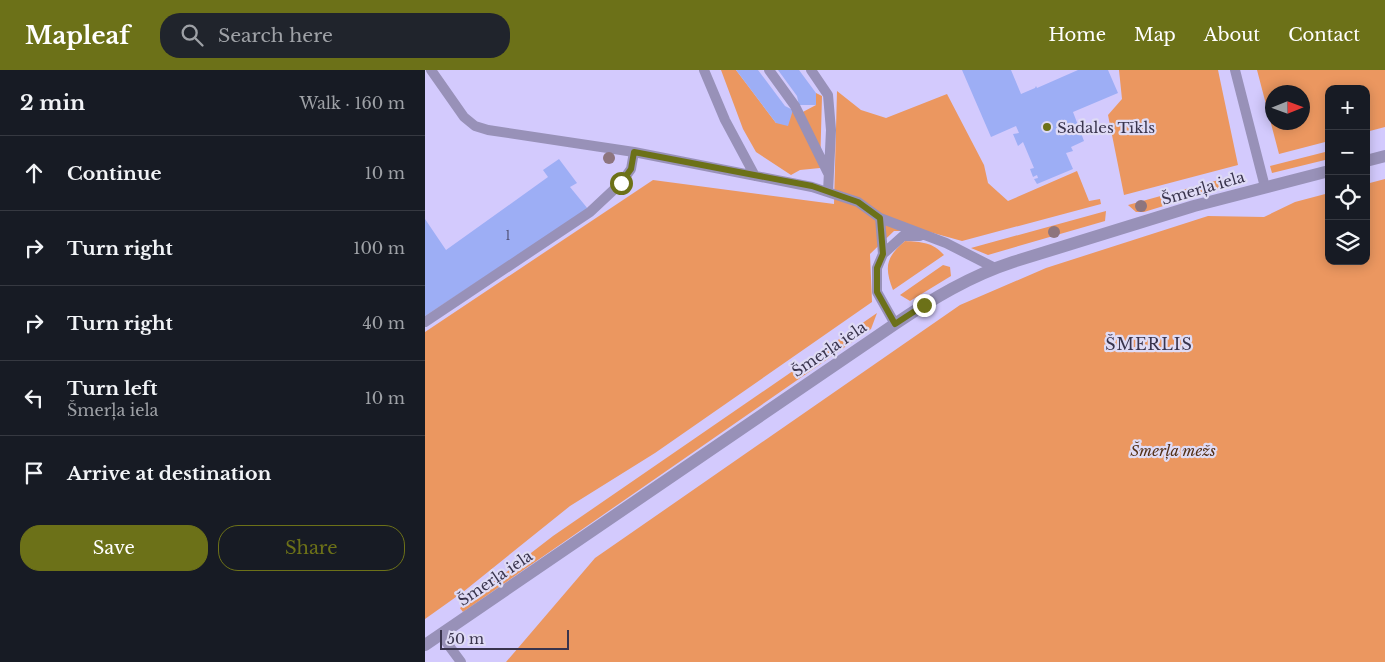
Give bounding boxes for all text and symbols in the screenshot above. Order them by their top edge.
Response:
search box [160,13,510,58]
text: Mapleaf [25,21,130,50]
icon: search [178,21,206,49]
text: Search here [218,24,333,47]
text: Home [1048,24,1106,46]
text: Map [1134,24,1176,46]
text: About [1204,24,1260,46]
text: Contact [1288,24,1360,46]
north arrow [1265,85,1310,130]
map controls [1325,85,1370,265]
button: + [1325,85,1370,130]
text: 2 min [20,90,85,116]
text: Walk · 160 m [300,93,405,113]
place label: Sadales Tīkls [1057,118,1155,137]
marker: Sadales Tīkls [1041,121,1053,133]
button: − [1325,130,1370,175]
icon: ahead [20,159,48,187]
text: Continue [67,162,162,185]
text: 10 m [365,163,405,183]
street label: Šmerļa iela [1159,167,1247,209]
route start [610,172,633,195]
button: locate [1325,175,1370,220]
button: layers [1325,220,1370,265]
house number: 1 [505,228,511,243]
icon: right [20,234,48,262]
text: Turn right [67,237,173,260]
text: 100 m [353,238,405,258]
route end [913,294,936,317]
icon: right [20,309,48,337]
text: Turn right [67,312,173,335]
text: 40 m [362,313,405,333]
street label: Šmerļa iela [788,317,870,381]
district label: ŠMERLIS [1105,334,1193,354]
text: Turn left [67,377,158,400]
icon: left [20,384,48,412]
text: 10 m [365,388,405,408]
text: Šmerļa iela [67,400,158,420]
park label: Šmerļa mežs [1130,441,1216,460]
icon: arrive [20,459,48,487]
text: Arrive at destination [67,462,271,485]
button: Save [20,525,208,571]
button: Share [218,525,405,571]
street label: Šmerļa iela [454,546,536,610]
scale bar [440,627,569,650]
text: 50 m [447,630,484,648]

